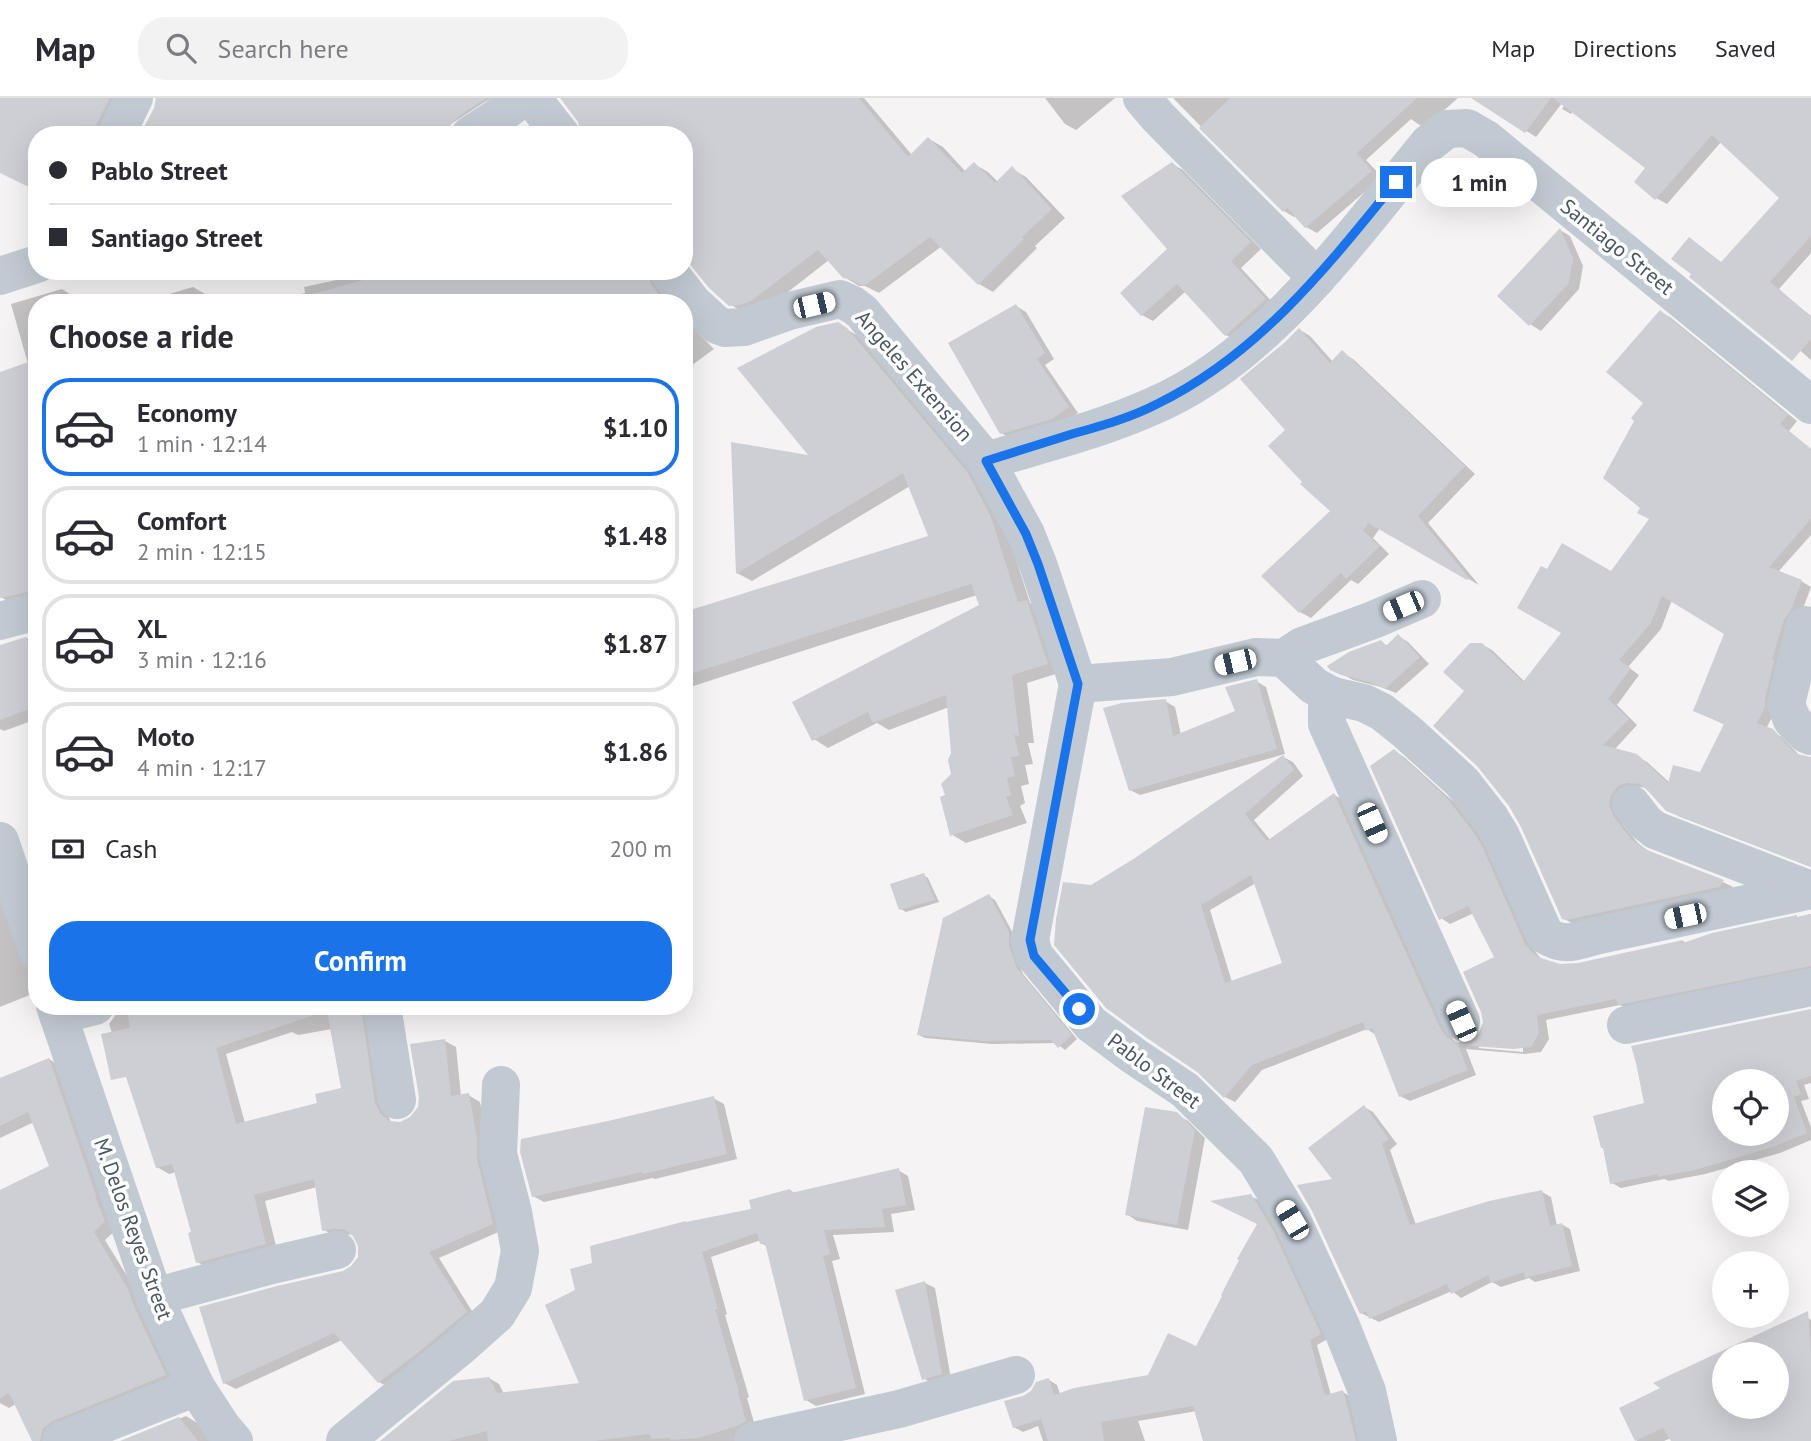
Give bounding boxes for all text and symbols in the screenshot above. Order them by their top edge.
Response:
search box [138,17,628,80]
text: Map [35,27,96,70]
icon: search [162,29,200,67]
text: Search here [218,32,349,65]
text: Map [1491,33,1535,64]
text: Directions [1573,33,1677,64]
text: Saved [1715,33,1776,64]
text: Pablo Street [91,154,227,187]
callout: 1 min [1420,158,1536,206]
route end [1380,166,1412,198]
text: 1 min [1451,168,1507,197]
street label: Santiago Street [1555,193,1679,301]
text: Santiago Street [91,221,263,254]
car [792,290,837,320]
street label: Angeles Extension [850,304,979,447]
text: Choose a ride [49,315,234,357]
icon: car [53,396,116,459]
text: Economy [137,396,237,429]
text: $1.10 [603,411,668,444]
text: 1 min · 12:14 [137,429,267,458]
icon: car [53,504,116,567]
text: Comfort [137,504,227,537]
text: $1.48 [603,519,668,552]
text: 2 min · 12:15 [137,537,267,566]
car [1380,588,1427,624]
icon: car [53,612,116,675]
text: XL [137,612,167,645]
text: $1.87 [603,627,668,660]
text: 3 min · 12:16 [137,645,267,674]
car [1213,647,1258,677]
icon: car [53,720,116,783]
text: Moto [137,720,195,753]
text: $1.86 [603,735,668,768]
text: 4 min · 12:17 [137,753,267,782]
car [1354,800,1391,846]
icon: cash [49,830,87,868]
text: Cash [105,832,157,865]
text: 200 m [610,834,672,863]
car [1663,901,1708,931]
button: Confirm [49,921,672,1001]
route start [1063,993,1095,1025]
car [1443,998,1480,1044]
street label: Pablo Street [1102,1027,1206,1114]
map controls [1712,1069,1789,1419]
button: locate [1712,1069,1789,1146]
street label: M. Delos Reyes Street [88,1134,179,1323]
button: layers [1712,1160,1789,1237]
car [1273,1197,1312,1243]
button: + [1712,1251,1789,1328]
button: − [1712,1342,1789,1419]

